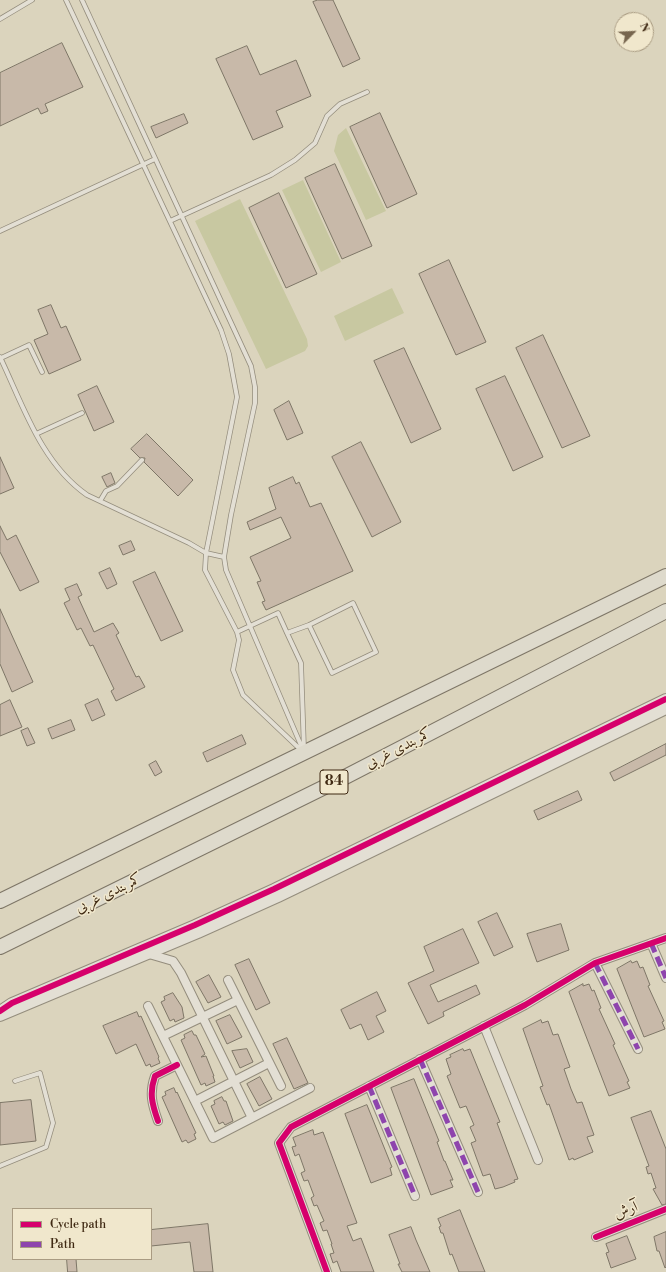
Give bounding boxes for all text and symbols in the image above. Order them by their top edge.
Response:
north arrow [614,12,654,52]
text: N [636,21,652,34]
street label: کمربندی غربی [363,725,435,773]
road number: 84 [320,770,348,794]
street label: کمربندی غربی [73,870,145,918]
street label: آرش [612,1198,640,1224]
legend [12,1208,152,1260]
text: Cycle path [50,1217,106,1232]
text: Path [50,1237,75,1252]

